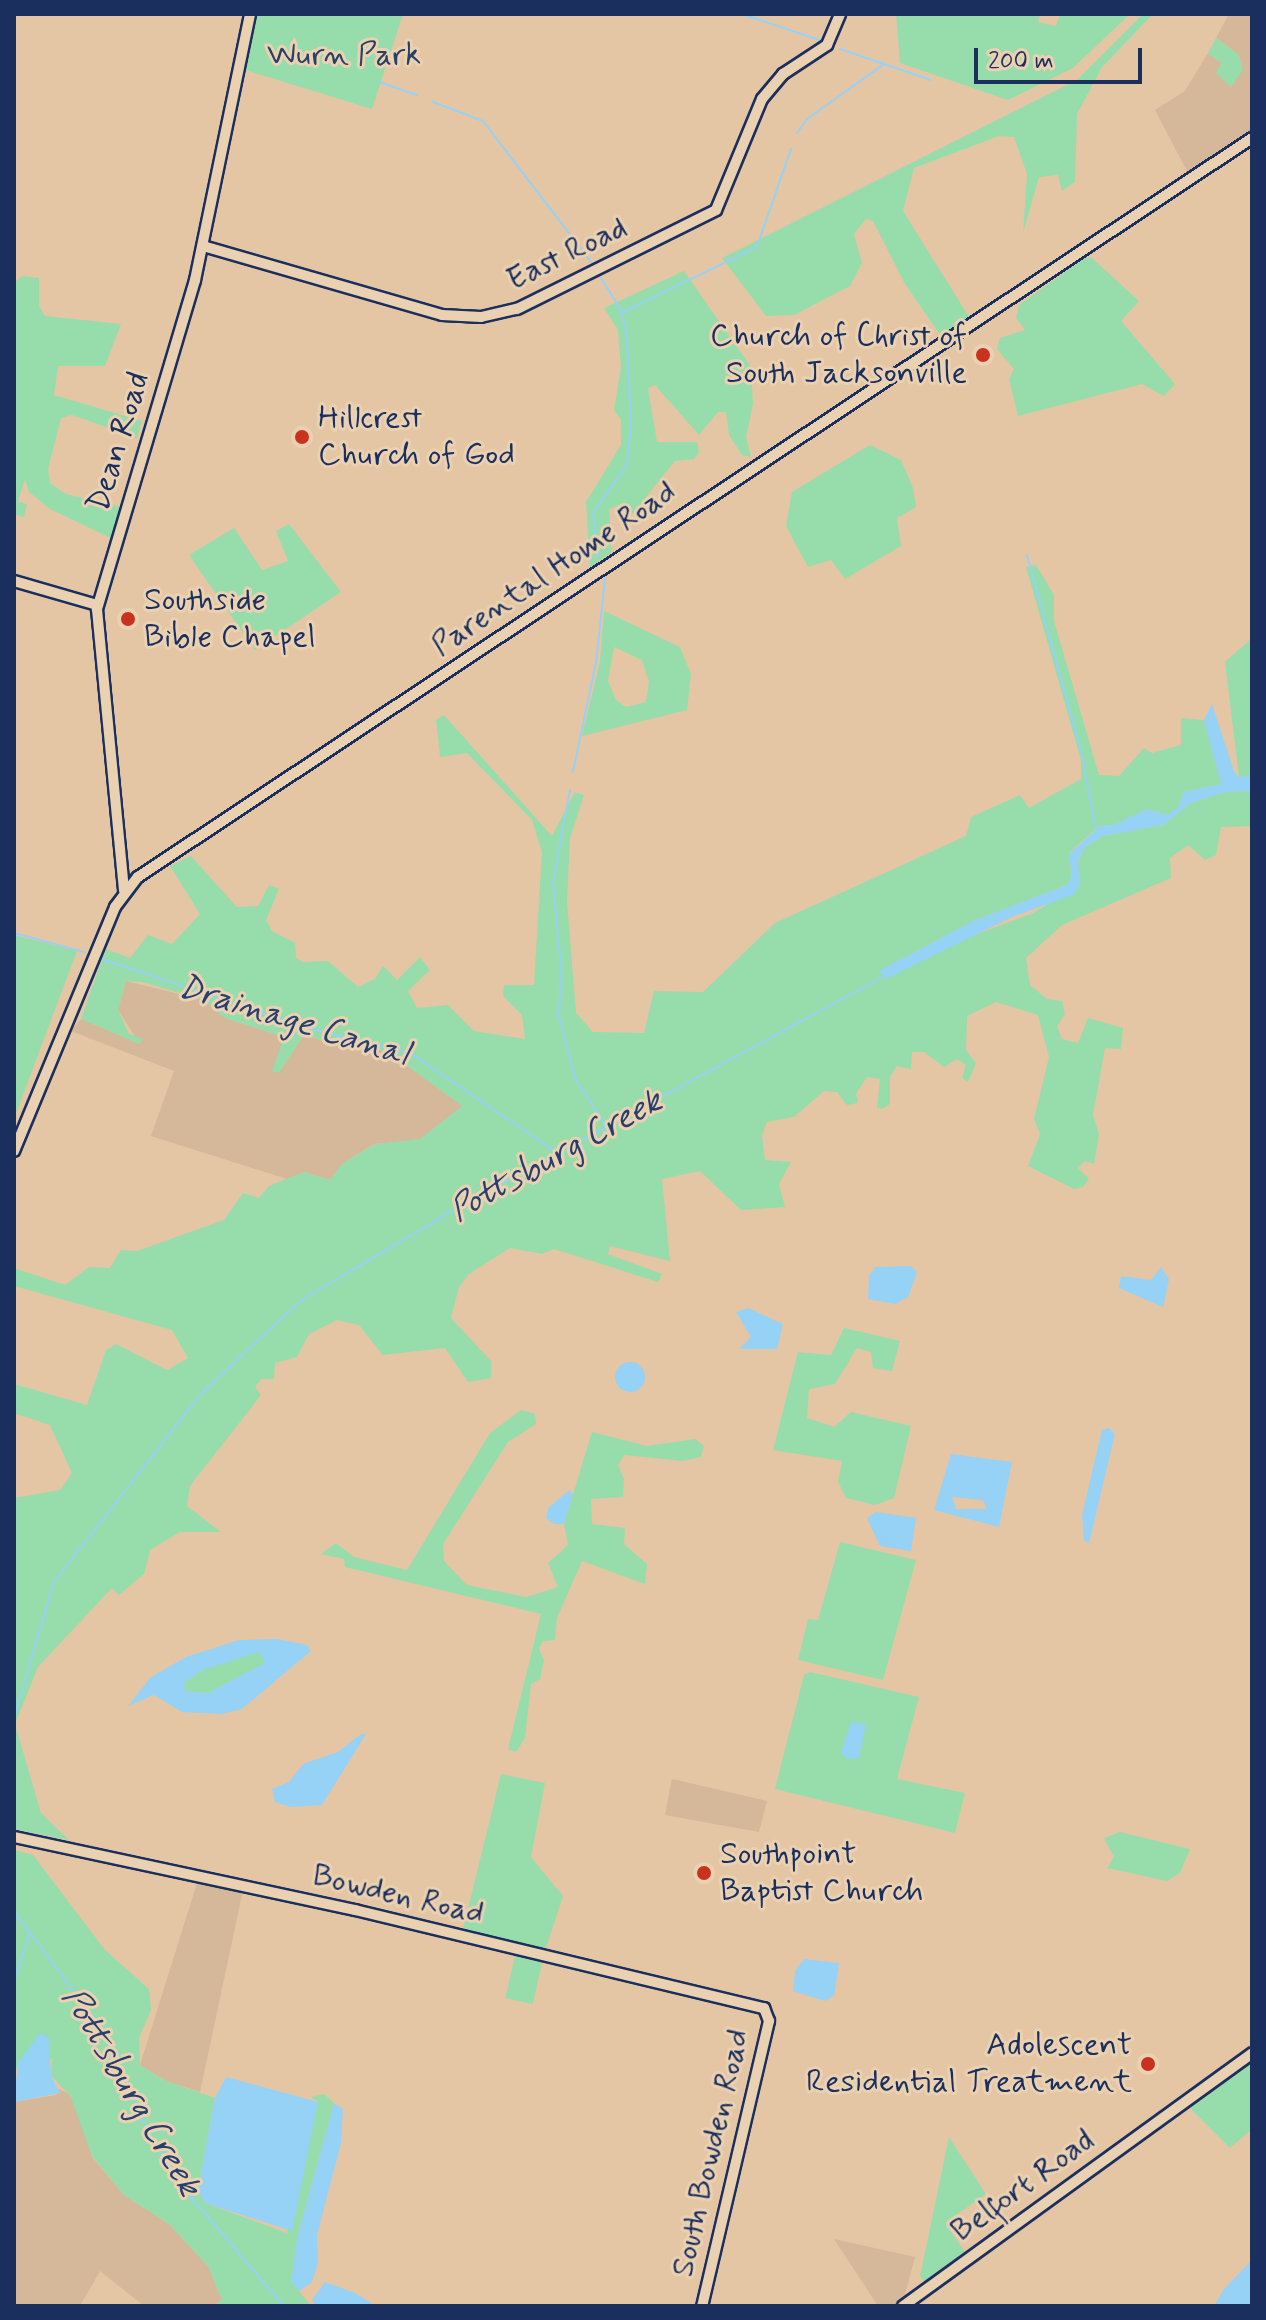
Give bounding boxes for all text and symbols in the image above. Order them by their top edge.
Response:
scale bar [978,32,1146,82]
park label: Wurn Park [267,36,421,74]
text: 200 m [988,46,1054,77]
street label: East Road [501,208,633,300]
place label: Church of Christ of South Jacksonville [701,318,967,393]
marker: Church of Christ of South Jacksonville [974,346,992,364]
street label: Dean Road [80,368,158,516]
place label: Hillcrest Church of God [318,400,515,475]
marker: Hillcrest Church of God [293,428,311,446]
street label: Parental Home Road [422,471,686,667]
place label: Southside Bible Chapel [144,582,312,657]
marker: Southside Bible Chapel [119,610,137,628]
water label: Drainage Canal [177,967,411,1075]
water label: Pottsburg Creek [442,1080,670,1232]
place label: Southpoint Baptist Church [720,1836,923,1911]
street label: Bowden Road [309,1857,487,1933]
marker: Southpoint Baptist Church [695,1864,713,1882]
water label: Pottsburg Creek [52,1979,210,2205]
street label: South Bowden Road [664,2025,758,2281]
place label: Adolescent Residential Treatment [829,2027,1132,2102]
marker: Adolescent Residential Treatment [1139,2055,1157,2073]
street label: Belfort Road [945,2122,1101,2250]

